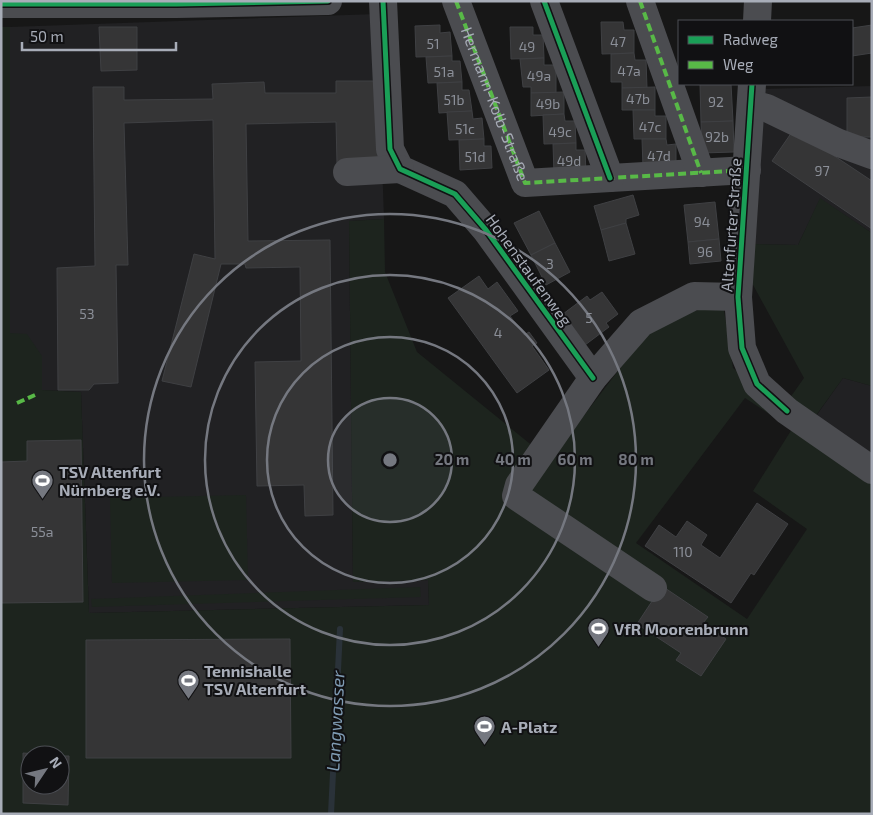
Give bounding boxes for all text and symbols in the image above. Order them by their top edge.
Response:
scale bar [22,20,176,52]
legend [678,20,853,85]
street label: Hermann-Kolb-Straße [458,24,533,183]
text: 50 m [30,27,64,45]
text: Radweg [723,30,778,48]
house number: 47 [610,33,626,50]
house number: 51 [426,35,440,52]
house number: 49 [519,38,535,55]
text: Weg [723,55,754,73]
house number: 47a [617,62,641,79]
house number: 51a [434,63,454,80]
house number: 49a [527,67,551,84]
house number: 47b [626,90,650,107]
house number: 51b [443,91,465,108]
house number: 92 [708,93,724,110]
house number: 49b [536,95,560,112]
house number: 47c [639,118,661,135]
house number: 51c [455,120,475,137]
house number: 49c [548,123,572,140]
house number: 92b [705,128,729,145]
house number: 47d [647,147,671,164]
house number: 51d [464,148,486,165]
house number: 49d [557,152,581,169]
street label: Altenfurter Straße [716,157,745,293]
house number: 97 [814,162,830,179]
street label: Hohenstaufenweg [482,210,576,329]
house number: 94 [694,213,710,230]
house number: 96 [697,243,713,260]
house number: 3 [546,255,554,272]
house number: 53 [79,305,95,322]
house number: 5 [585,309,593,326]
house number: 4 [494,324,502,341]
text: 20 m [435,450,469,468]
text: 40 m [495,450,531,468]
text: 60 m [558,450,592,468]
text: 80 m [618,450,654,468]
centre of rings [381,451,399,469]
place label: TSV Altenfurt Nürnberg e.V. [59,462,161,499]
sports icon: TSV Altenfurt Nürnberg e.V. [31,469,55,500]
house number: 55a [31,523,53,540]
house number: 110 [673,543,693,560]
sports icon: VfR Moorenbrunn [586,617,610,648]
place label: VfR Moorenbrunn [614,619,748,638]
place label: Tennishalle TSV Altenfurt [204,661,306,698]
sports icon: Tennishalle TSV Altenfurt [176,668,200,699]
water label: Langwasser [321,669,349,772]
sports icon: A-Platz [473,715,497,746]
place label: A-Platz [501,717,557,736]
north arrow [20,745,70,795]
text: N [46,753,66,771]

